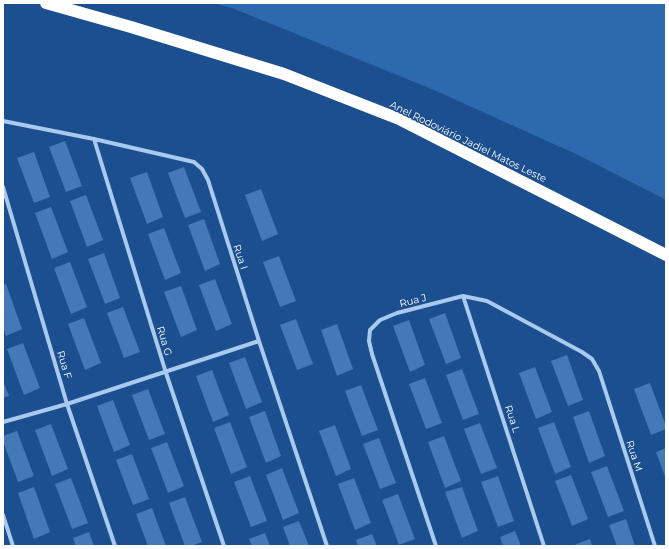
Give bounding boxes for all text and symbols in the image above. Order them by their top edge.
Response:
street label: Anel Rodoviário Jadiel Matos Leste [388,99,548,185]
street label: Rua I [230,243,250,271]
street label: Rua J [398,292,428,310]
street label: Rua G [154,325,174,357]
street label: Rua F [54,349,74,381]
street label: Rua L [502,404,522,434]
street label: Rua M [623,439,645,473]

